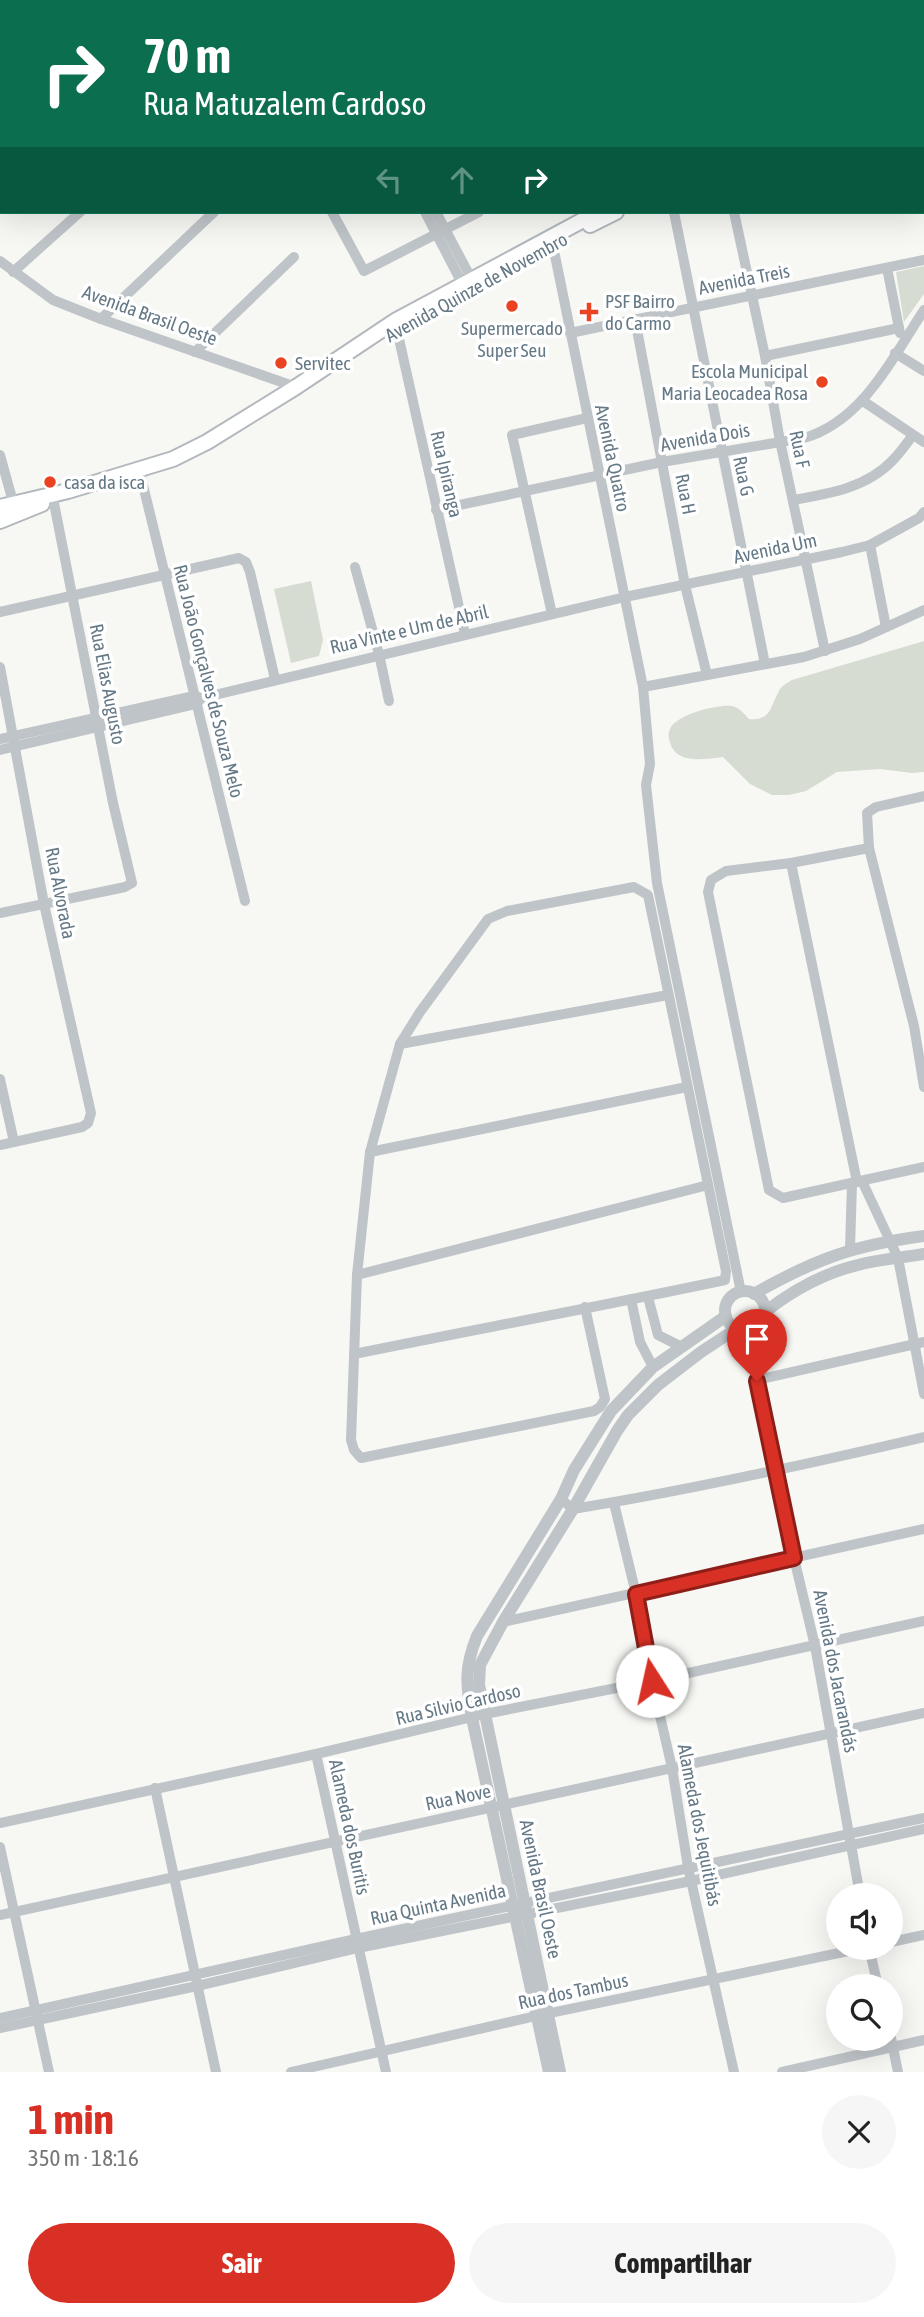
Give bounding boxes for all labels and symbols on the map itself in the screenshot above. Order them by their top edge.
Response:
street label: Avenida Quinze de Novembro [381,228,571,346]
street label: Avenida Treis [697,259,792,299]
street label: Avenida Brasil Oeste [80,280,220,350]
place label: PSF Bairro do Carmo [605,290,675,334]
marker: Supermercado Super Seu [504,298,520,314]
marker: PSF Bairro do Carmo [579,302,599,322]
place label: Supermercado Super Seu [461,317,563,361]
place label: Servitec [295,352,351,374]
marker: Servitec [273,355,289,371]
place label: Escola Municipal Maria Leocadea Rosa [661,360,808,404]
marker: Escola Municipal Maria Leocadea Rosa [814,374,830,390]
street label: Avenida Quatro [591,403,635,514]
street label: Avenida Dois [659,418,752,456]
street label: Rua F [785,428,815,470]
street label: Rua Ipiranga [426,429,468,519]
street label: Rua G [729,454,759,498]
place label: casa da isca [64,471,145,493]
street label: Rua H [671,472,701,516]
marker: casa da isca [42,474,58,490]
street label: Avenida Um [731,528,819,568]
street label: Rua João Gonçalves de Souza Melo [169,562,249,800]
street label: Rua Vinte e Um de Abril [328,600,490,658]
street label: Rua Elias Augusto [86,622,130,746]
street label: Rua Alvorada [41,845,81,941]
pin [727,1309,787,1381]
street label: Avenida dos Jacarandás [809,1588,863,1755]
position arrow [615,1644,689,1718]
street label: Rua Silvio Cardoso [393,1679,523,1729]
street label: Alameda dos Jequitibás [673,1742,727,1908]
street label: Alameda dos Buritis [325,1757,375,1897]
street label: Rua Nove [423,1779,493,1815]
street label: Avenida Brasil Oeste [516,1817,566,1961]
street label: Rua Quinta Avenida [368,1879,508,1929]
street label: Rua dos Tambus [516,1969,630,2013]

